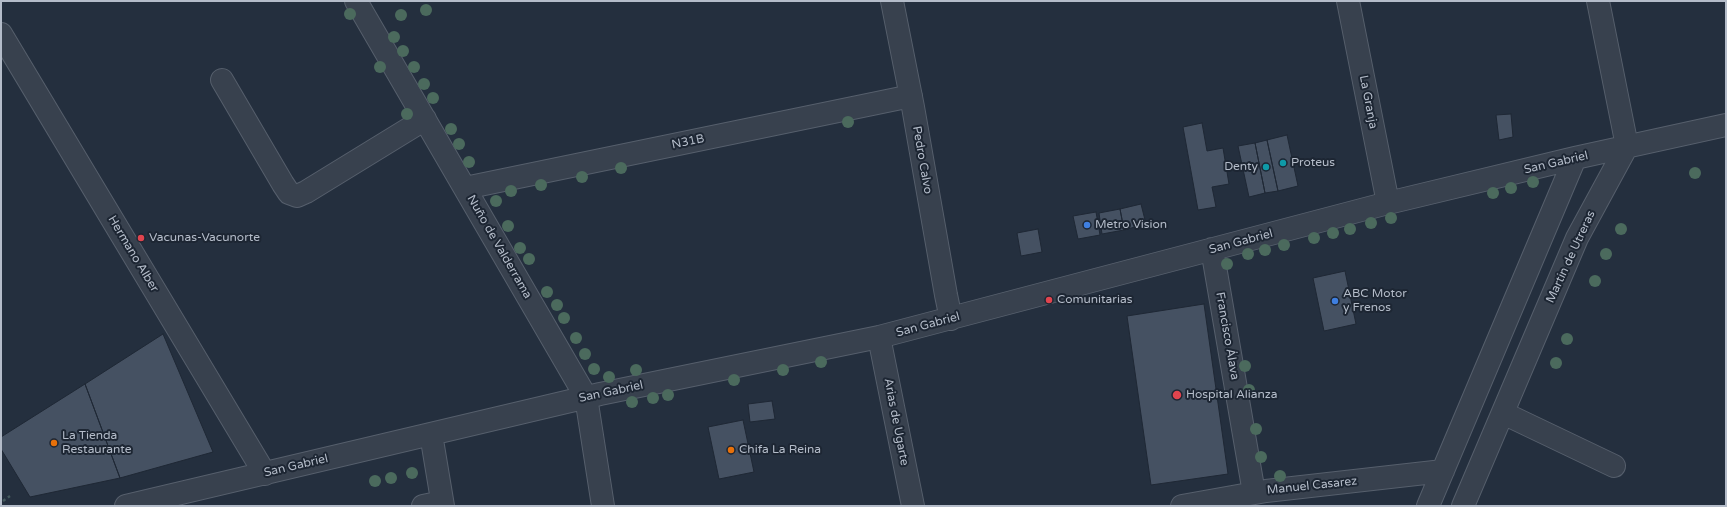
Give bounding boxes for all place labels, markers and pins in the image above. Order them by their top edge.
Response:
place label: Proteus [1291,156,1335,170]
marker: Proteus [1278,158,1288,168]
place label: Denty [1224,160,1258,174]
marker: Denty [1261,162,1271,172]
place label: Metro Vision [1095,218,1167,232]
marker: Metro Vision [1082,220,1092,230]
place label: Vacunas-Vacunorte [149,231,260,245]
marker: Vacunas-Vacunorte [136,233,146,243]
place label: ABC Motor y Frenos [1343,287,1407,315]
place label: Comunitarias [1057,293,1132,307]
marker: Comunitarias [1044,295,1054,305]
marker: ABC Motor y Frenos [1330,296,1340,306]
place label: Hospital Alianza [1186,388,1278,402]
marker: Hospital Alianza [1171,389,1183,401]
place label: La Tienda Restaurante [62,429,131,457]
marker: La Tienda Restaurante [49,438,59,448]
place label: Chifa La Reina [739,443,821,457]
marker: Chifa La Reina [726,445,736,455]

